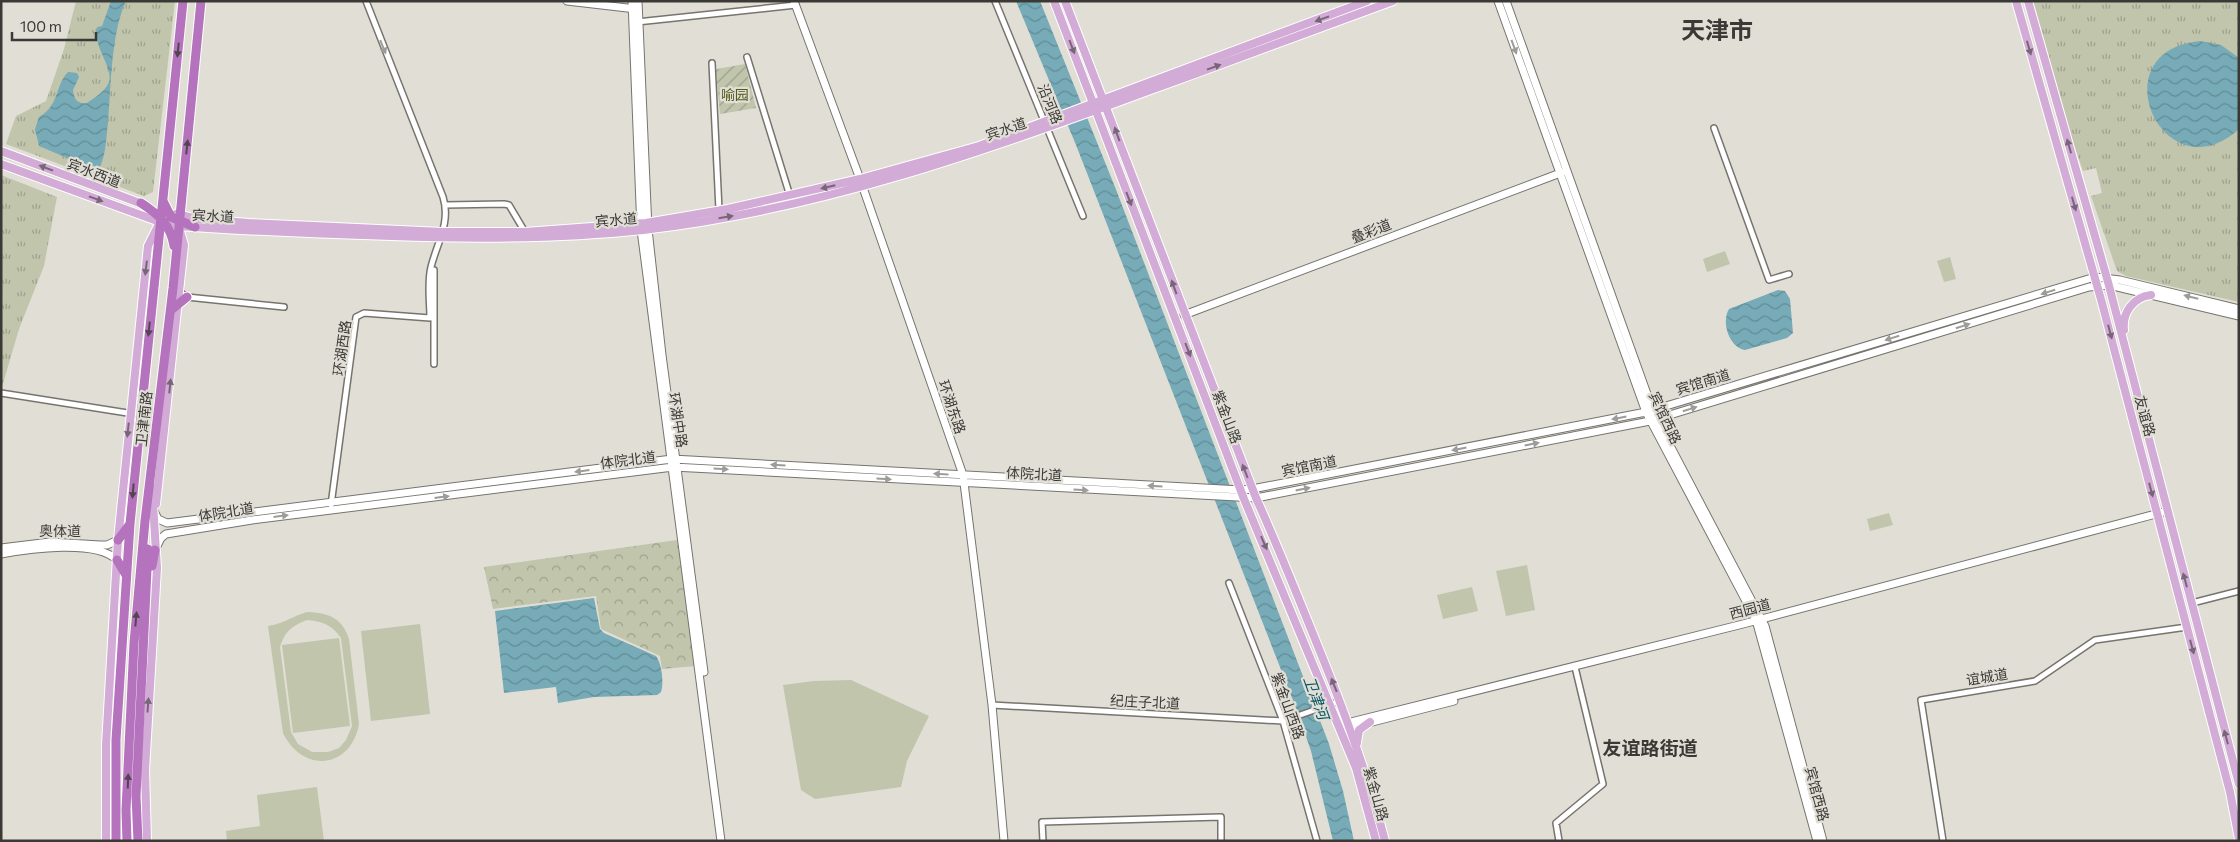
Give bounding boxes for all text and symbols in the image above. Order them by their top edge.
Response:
scale bar [12,10,96,42]
district label: 天津市 [1681,15,1753,44]
one-way arrow [1314,16,1329,23]
text: 100 m [20,17,62,35]
one-way arrow [380,39,388,54]
one-way arrow [1069,39,1076,54]
one-way arrow [1510,40,1518,55]
one-way arrow [2026,41,2034,56]
one-way arrow [173,42,181,58]
one-way arrow [1207,63,1222,71]
street label: 沿河路 [1035,81,1066,126]
park label: 喻园 [721,86,749,103]
street label: 宾水道 [983,114,1028,143]
one-way arrow [1113,127,1120,142]
one-way arrow [183,139,191,155]
one-way arrow [2065,139,2073,154]
street label: 宾水西道 [65,155,123,191]
one-way arrow [38,164,53,172]
one-way arrow [821,183,836,191]
one-way arrow [1125,192,1133,207]
one-way arrow [89,195,104,203]
one-way arrow [2070,197,2078,212]
street label: 宾水道 [192,206,234,225]
street label: 宾水道 [594,209,638,230]
one-way arrow [718,213,734,221]
street label: 叠彩道 [1348,215,1393,246]
one-way arrow [142,260,150,276]
one-way arrow [1170,279,1177,294]
one-way arrow [2040,288,2055,296]
one-way arrow [2184,293,2199,301]
street label: 环湖西路 [329,319,354,377]
one-way arrow [1955,321,1970,329]
one-way arrow [144,322,152,338]
one-way arrow [2106,325,2114,340]
one-way arrow [1885,335,1900,343]
one-way arrow [1184,343,1192,358]
street label: 宾馆南道 [1674,365,1732,398]
one-way arrow [166,377,174,393]
street label: 环湖东路 [935,378,970,436]
street label: 紫金山路 [1209,388,1245,446]
street label: 宾馆西路 [1646,389,1685,447]
street label: 卫津南路 [132,390,155,448]
street label: 环湖中路 [666,391,691,449]
street label: 友谊路 [2132,393,2159,438]
one-way arrow [1683,404,1698,412]
one-way arrow [1610,414,1626,422]
one-way arrow [124,422,132,438]
one-way arrow [1524,440,1539,448]
one-way arrow [1452,445,1467,453]
street label: 体院北道 [599,448,657,471]
street label: 宾馆南道 [1280,452,1338,479]
one-way arrow [770,461,786,469]
one-way arrow [1241,463,1249,478]
street label: 体院北道 [1006,464,1062,483]
one-way arrow [714,466,730,474]
one-way arrow [573,467,589,475]
one-way arrow [932,470,948,478]
one-way arrow [876,475,892,483]
one-way arrow [1147,481,1163,489]
one-way arrow [2147,482,2155,497]
one-way arrow [128,483,136,499]
one-way arrow [1296,484,1312,492]
one-way arrow [1073,486,1089,494]
one-way arrow [434,492,450,500]
street label: 体院北道 [197,499,255,524]
one-way arrow [273,512,289,520]
street label: 奥体道 [39,522,81,539]
one-way arrow [1260,536,1268,550]
one-way arrow [2181,572,2189,587]
street label: 西园道 [1727,595,1772,622]
one-way arrow [133,611,141,627]
one-way arrow [2188,639,2196,654]
street label: 谊城道 [1965,665,2009,688]
street label: 紫金山西路 [1269,670,1308,742]
water label: 卫津河 [1301,673,1334,725]
one-way arrow [1330,678,1337,693]
street label: 纪庄子北道 [1110,691,1180,712]
one-way arrow [145,696,153,712]
one-way arrow [2222,729,2230,744]
district label: 友谊路街道 [1602,736,1698,759]
street label: 紫金山路 [1361,765,1392,823]
street label: 宾馆西路 [1802,765,1833,823]
one-way arrow [124,773,132,789]

